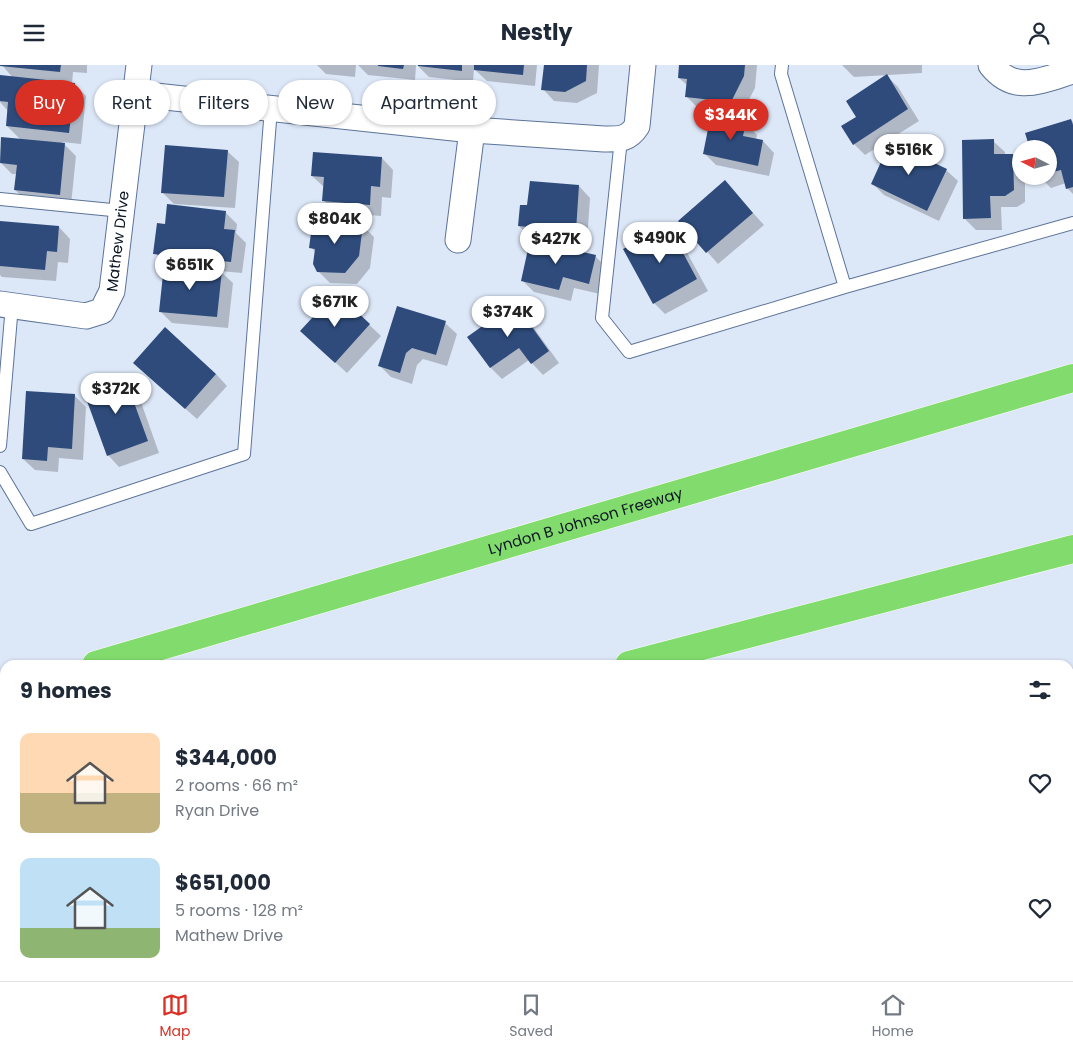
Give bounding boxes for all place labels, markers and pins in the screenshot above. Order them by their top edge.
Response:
pin: $344K [696,99,766,141]
pin: $516K [874,133,944,176]
pin: $804K [300,203,370,245]
pin: $490K [625,221,695,264]
pin: $427K [521,223,591,265]
pin: $651K [155,249,225,291]
pin: $671K [300,285,370,328]
pin: $374K [473,295,543,338]
pin: $372K [81,373,151,415]

